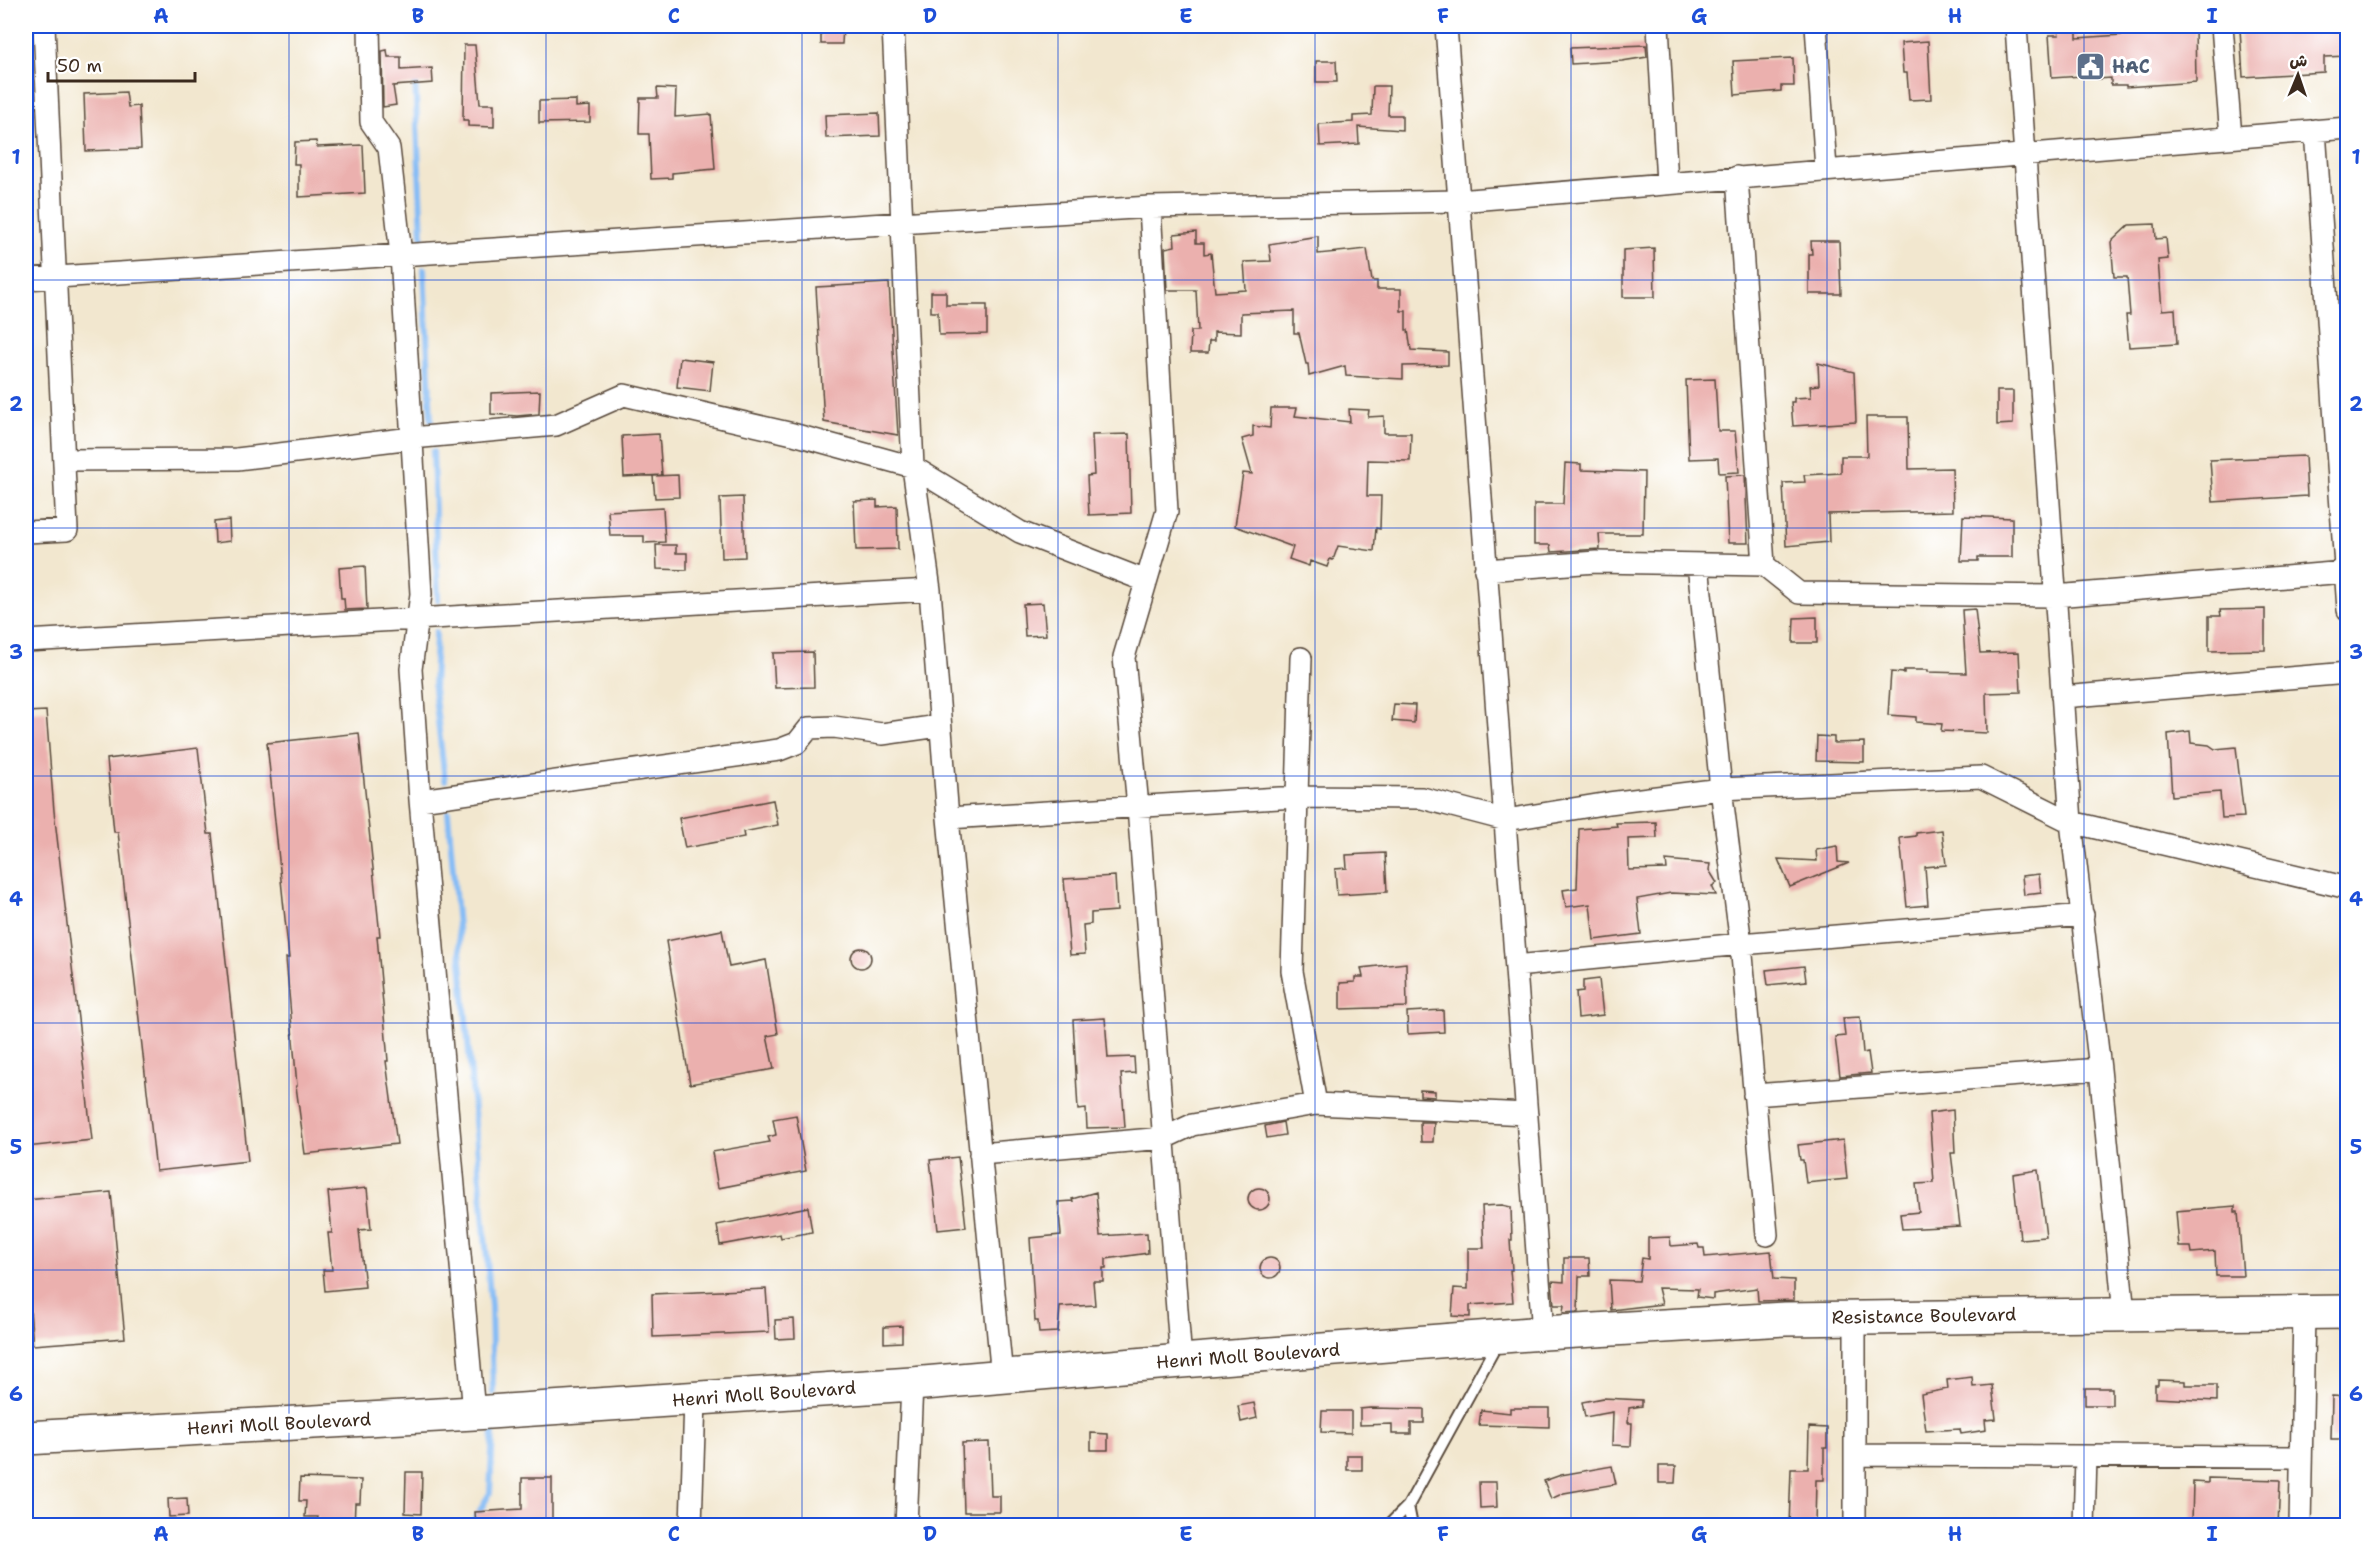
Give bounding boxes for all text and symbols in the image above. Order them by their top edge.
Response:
text: A [153,3,169,29]
text: B [412,3,424,29]
text: C [668,3,680,29]
text: D [923,3,937,29]
text: E [1179,3,1193,29]
text: F [1437,3,1449,29]
text: G [1691,3,1707,29]
text: H [1948,3,1962,29]
text: I [2206,3,2218,29]
scale bar [48,45,195,83]
north arrow [2268,45,2328,105]
text: ش [2289,50,2308,71]
public building icon: HAC [2075,51,2107,83]
text: 50 m [57,54,102,78]
place label: HAC [2112,55,2150,79]
text: 1 [11,144,21,170]
text: 1 [2351,144,2361,170]
text: 2 [9,391,23,417]
text: 2 [2349,391,2363,417]
text: 3 [9,639,23,665]
text: 3 [2349,639,2363,665]
text: 4 [9,886,23,912]
text: 4 [2349,886,2363,912]
text: 5 [10,1134,22,1160]
text: 5 [2350,1134,2362,1160]
street label: Resistance Boulevard [1831,1302,2017,1330]
street label: Henri Moll Boulevard [1155,1338,1341,1374]
street label: Henri Moll Boulevard [671,1376,857,1412]
text: 6 [9,1381,23,1407]
text: 6 [2349,1381,2363,1407]
street label: Henri Moll Boulevard [186,1407,372,1441]
text: A [153,1521,169,1547]
text: B [412,1521,424,1547]
text: C [668,1521,680,1547]
text: D [923,1521,937,1547]
text: E [1179,1521,1193,1547]
text: F [1437,1521,1449,1547]
text: G [1691,1521,1707,1547]
text: H [1948,1521,1962,1547]
text: I [2206,1521,2218,1547]

